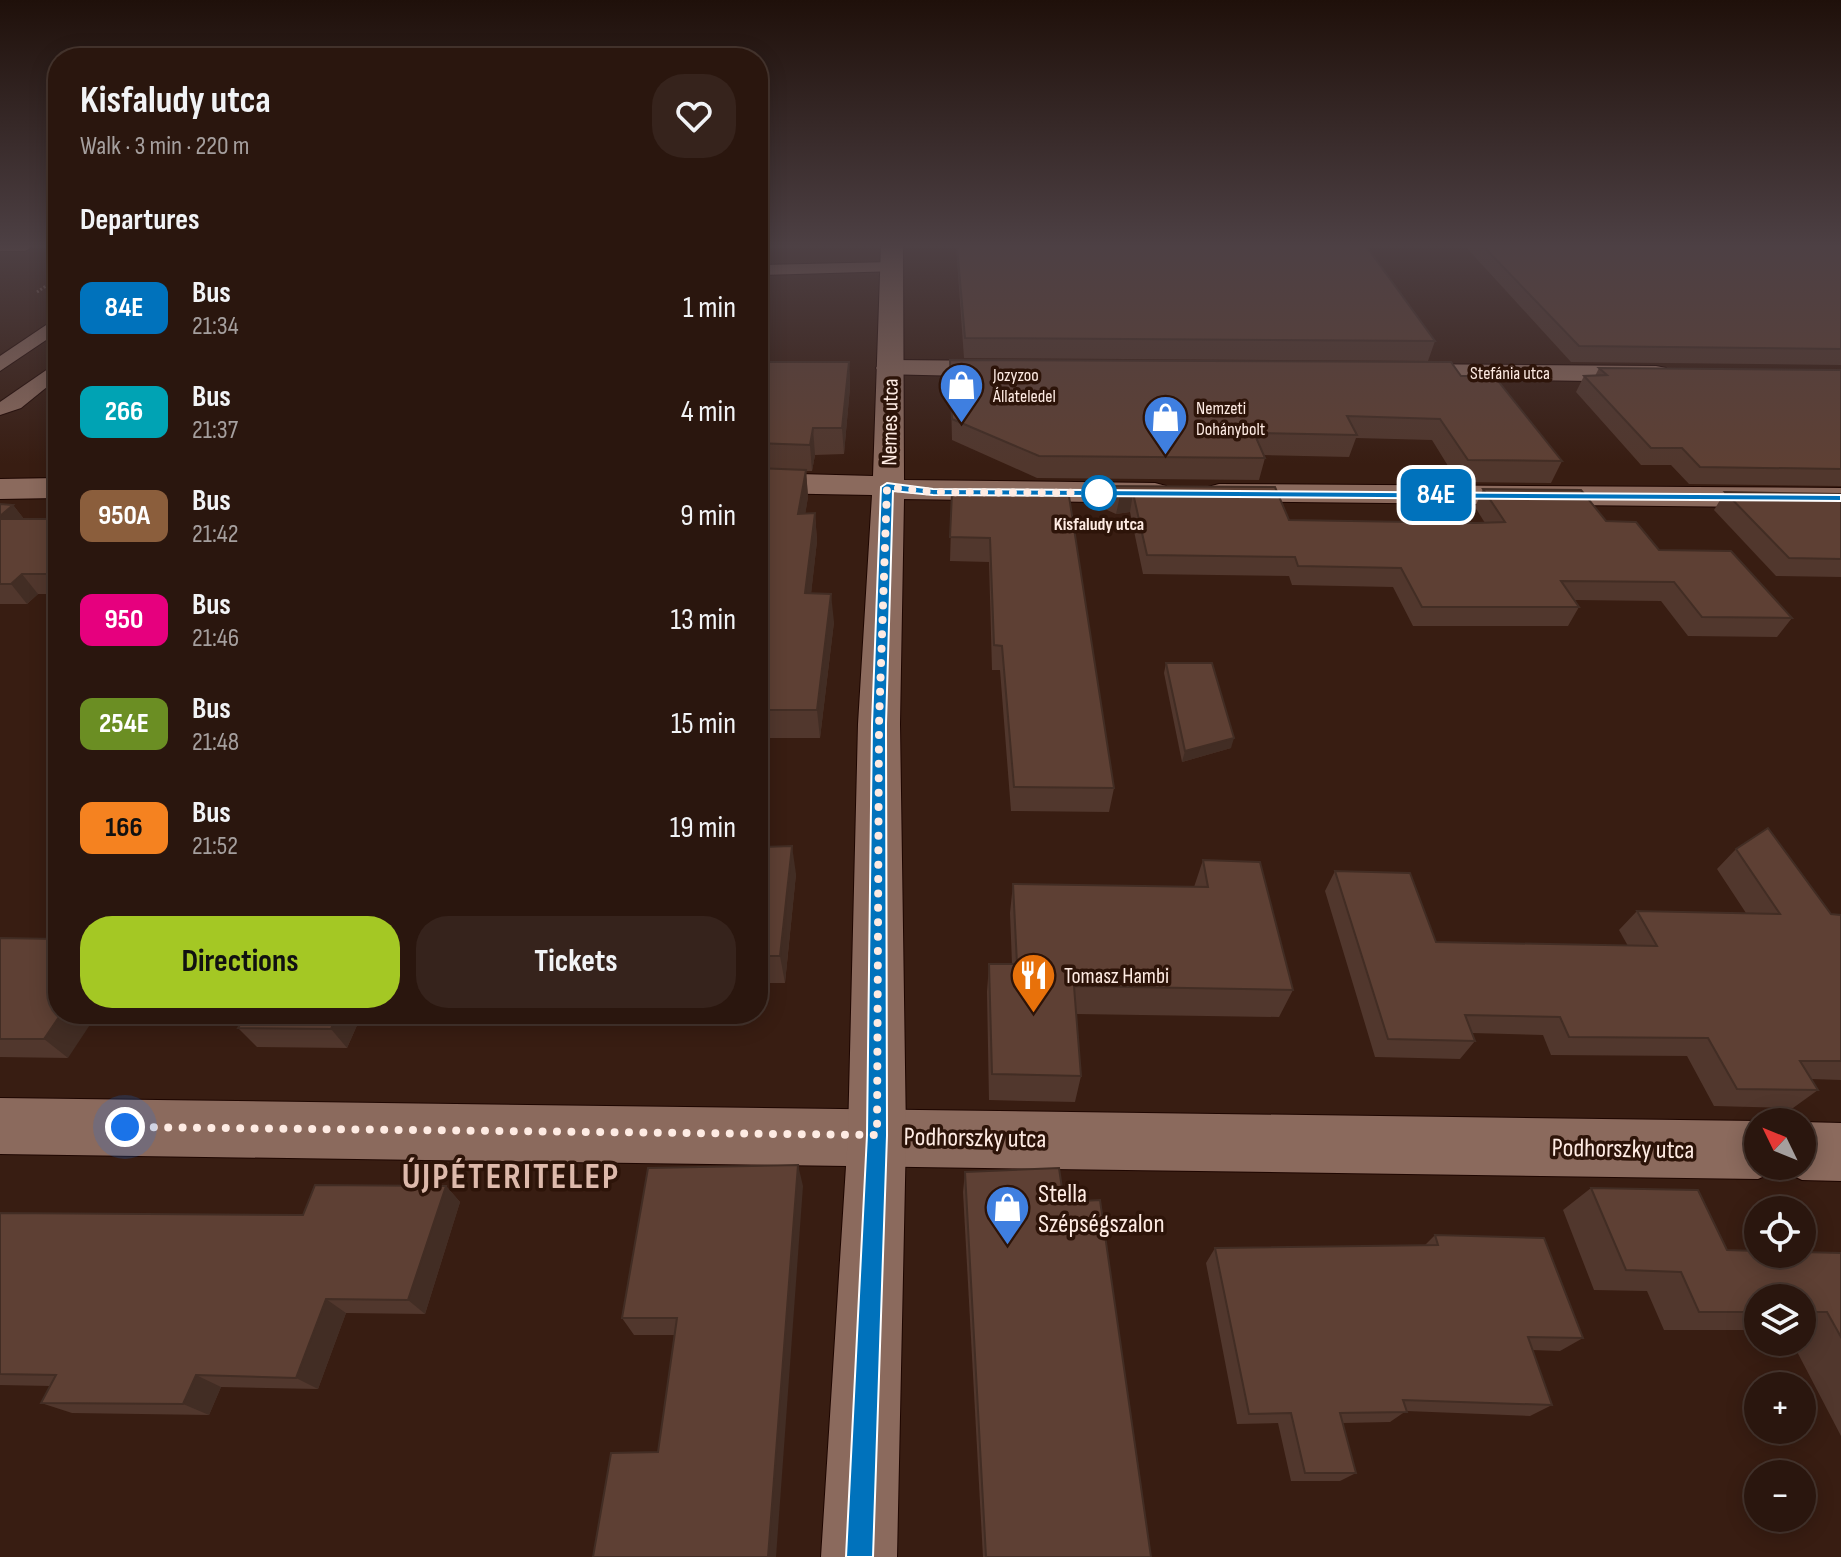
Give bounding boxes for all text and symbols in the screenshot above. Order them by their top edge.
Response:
button: heart [652,74,736,158]
text: Kisfaludy utca [80,78,271,123]
text: Walk · 3 min · 220 m [80,131,249,162]
text: Departures [80,202,200,238]
text: Bus [192,275,231,311]
text: 1 min [683,290,736,326]
text: 84E [105,291,143,324]
text: 21:34 [192,311,239,342]
shop icon: Jozyzoo Állateledel [938,361,986,424]
street label: Stefánia utca [1470,363,1550,384]
place label: Jozyzoo Állateledel [992,365,1056,407]
street label: Nemes utca [876,378,905,466]
text: Bus [192,379,231,415]
text: 4 min [681,394,736,430]
shop icon: Nemzeti Dohánybolt [1141,394,1189,457]
text: 266 [105,395,143,428]
place label: Nemzeti Dohánybolt [1196,398,1266,440]
text: 21:37 [192,415,238,446]
line badge: 84E [1390,469,1482,521]
marker: Kisfaludy utca [1082,476,1116,510]
text: 84E [1417,478,1455,511]
text: Bus [192,483,231,519]
text: 9 min [680,498,736,534]
text: 950A [98,499,150,532]
place label: Kisfaludy utca [1054,514,1144,535]
text: 21:42 [192,519,239,550]
text: Bus [192,587,231,623]
text: 13 min [670,602,736,638]
text: 950 [105,603,143,636]
text: 21:46 [192,623,239,654]
text: Bus [192,691,231,727]
text: 15 min [671,706,736,742]
text: 254E [99,707,149,740]
text: 21:48 [192,727,239,758]
text: Bus [192,795,231,831]
text: 19 min [670,810,736,846]
text: 166 [105,811,143,844]
text: 21:52 [192,831,238,862]
button: Directions [80,916,400,1008]
button: Tickets [416,916,736,1008]
restaurant icon: Tomasz Hambi [1009,951,1057,1014]
place label: Tomasz Hambi [1064,963,1169,990]
your location [105,1107,145,1147]
north arrow [1744,1108,1816,1180]
map controls [1744,1108,1816,1532]
street label: Podhorszky utca [903,1122,1047,1155]
street label: Podhorszky utca [1551,1133,1695,1166]
district label: ÚJPÉTERITELEP [402,1156,620,1199]
place label: Stella Szépségszalon [1038,1179,1165,1240]
shop icon: Stella Szépségszalon [983,1184,1031,1247]
button: locate [1744,1196,1816,1268]
button: layers [1744,1284,1816,1356]
button: + [1744,1372,1816,1444]
button: − [1744,1460,1816,1532]

